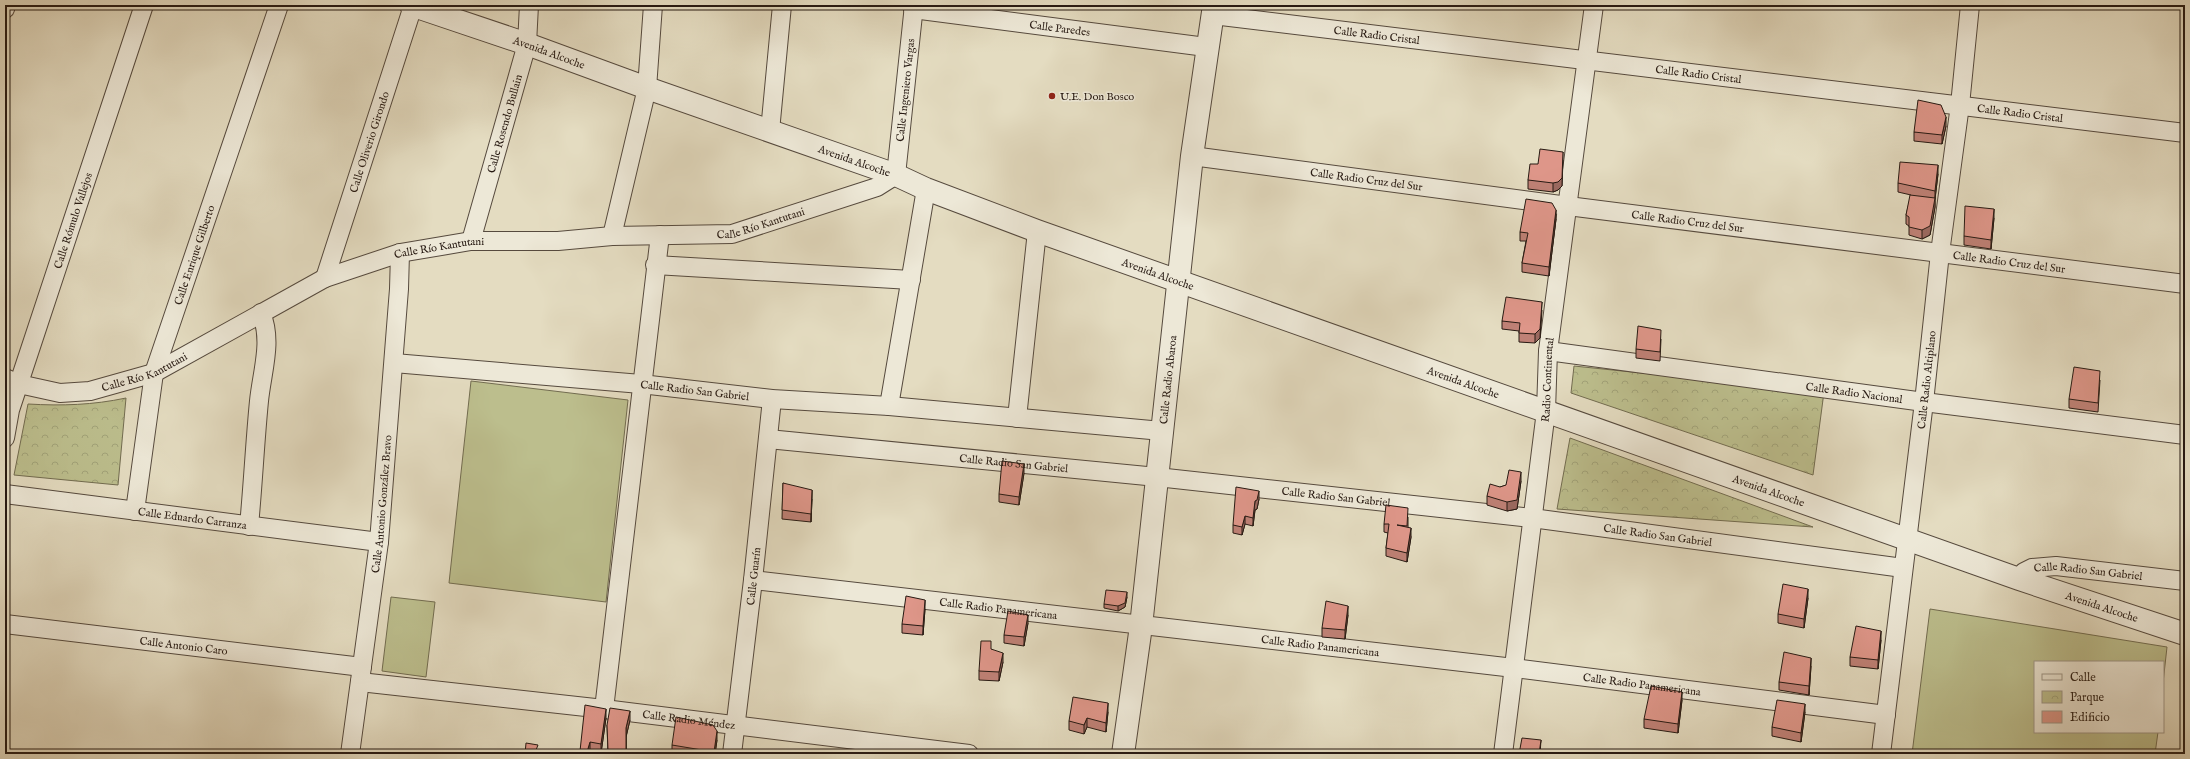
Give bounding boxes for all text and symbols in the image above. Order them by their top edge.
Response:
street label: Calle Paredes [1028,18,1091,40]
street label: Calle Radio Cristal [1333,24,1420,48]
street label: Avenida Alcoche [510,33,587,73]
street label: Calle Ingeniero Vargas [894,38,918,143]
street label: Calle Radio Cristal [1655,63,1742,87]
street label: Calle Rosendo Bullain [485,73,526,175]
street label: Calle Oliverio Girondo [347,90,393,195]
place label: U.E. Don Bosco [1060,90,1134,104]
marker: U.E. Don Bosco [1047,91,1057,101]
street label: Calle Radio Cristal [1976,102,2064,126]
street label: Avenida Alcoche [815,142,892,181]
street label: Calle Radio Cruz del Sur [1309,166,1423,195]
street label: Calle Rómulo Vallejos [51,171,96,271]
street label: Calle Enrique Gilberto [172,203,219,307]
street label: Calle Río Kantutani [717,205,807,242]
street label: Calle Radio Cruz del Sur [1631,208,1745,236]
street label: Calle Río Kantutani [392,235,484,262]
street label: Calle Radio Cruz del Sur [1952,249,2066,277]
street label: Avenida Alcoche [1119,255,1196,294]
street label: Calle Radio Altiplano [1915,330,1940,430]
street label: Calle Radio Abaroa [1157,335,1181,425]
street label: Radio Continental [1539,337,1558,423]
street label: Calle Río Kantutani [100,350,190,395]
street label: Avenida Alcoche [1424,363,1501,402]
street label: Calle Radio San Gabriel [640,378,750,404]
street label: Calle Radio Nacional [1805,380,1903,407]
street label: Calle Antonio González Bravo [369,434,395,574]
street label: Calle Radio San Gabriel [959,452,1069,476]
street label: Avenida Alcoche [1729,472,1806,510]
street label: Calle Radio San Gabriel [1281,485,1391,510]
street label: Calle Eduardo Carranza [137,505,248,533]
street label: Calle Radio San Gabriel [1603,522,1713,550]
street label: Calle Guarín [744,547,764,606]
street label: Calle Radio San Gabriel [2033,560,2143,584]
street label: Avenida Alcoche [2063,589,2140,626]
street label: Calle Radio Panamericana [939,596,1058,623]
street label: Calle Radio Panamericana [1260,633,1380,660]
street label: Calle Antonio Caro [139,634,229,659]
legend [2034,661,2164,733]
text: Calle [2070,670,2096,685]
street label: Calle Radio Panamericana [1582,671,1702,700]
text: Parque [2070,690,2105,706]
street label: Calle Radio Méndez [641,708,736,733]
text: Edificio [2070,710,2110,725]

